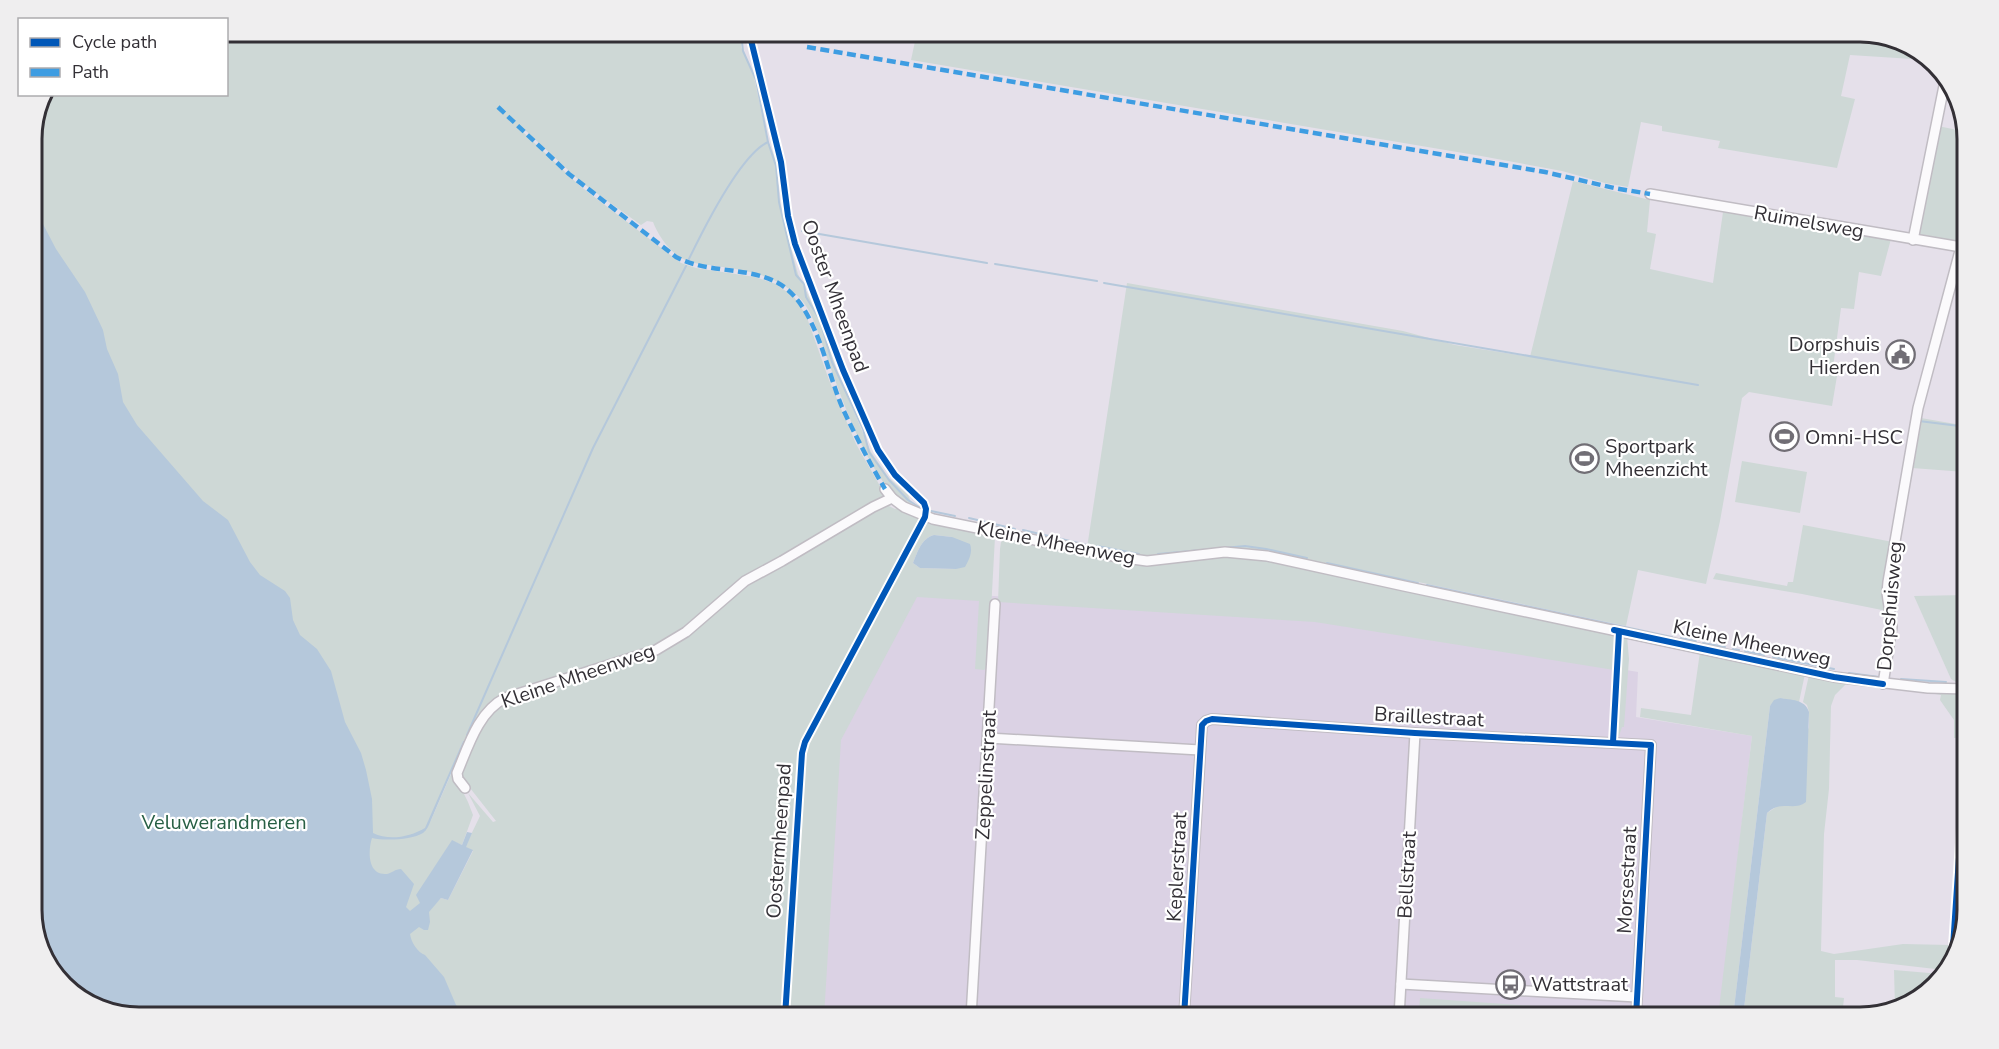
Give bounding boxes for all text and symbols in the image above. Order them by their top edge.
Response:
legend [18,18,228,96]
text: Cycle path [72,30,157,54]
text: Path [72,60,109,84]
street label: Ruimelsweg [1752,199,1866,245]
street label: Ooster Mheenpad [795,216,875,376]
place label: Dorpshuis Hierden [1789,331,1880,381]
public building icon: Dorpshuis Hierden [1885,339,1917,371]
sports icon: Omni-HSC [1768,421,1800,453]
place label: Omni-HSC [1805,424,1903,451]
place label: Sportpark Mheenzicht [1605,433,1709,483]
sports icon: Sportpark Mheenzicht [1568,442,1600,474]
street label: Kleine Mheenweg [975,514,1137,572]
street label: Dorpshuisweg [1871,540,1909,672]
street label: Kleine Mheenweg [1671,613,1833,673]
street label: Kleine Mheenweg [498,637,658,715]
street label: Braillestraat [1373,701,1486,733]
street label: Zeppelinstraat [969,708,1003,841]
street label: Oostermheenpad [760,762,798,920]
park label: Veluwerandmeren [140,809,307,836]
street label: Keplerstraat [1161,810,1193,923]
street label: Morsestraat [1611,825,1643,934]
street label: Bellstraat [1391,830,1423,919]
bus stop icon: Wattstraat [1494,968,1526,1000]
place label: Wattstraat [1531,971,1629,998]

